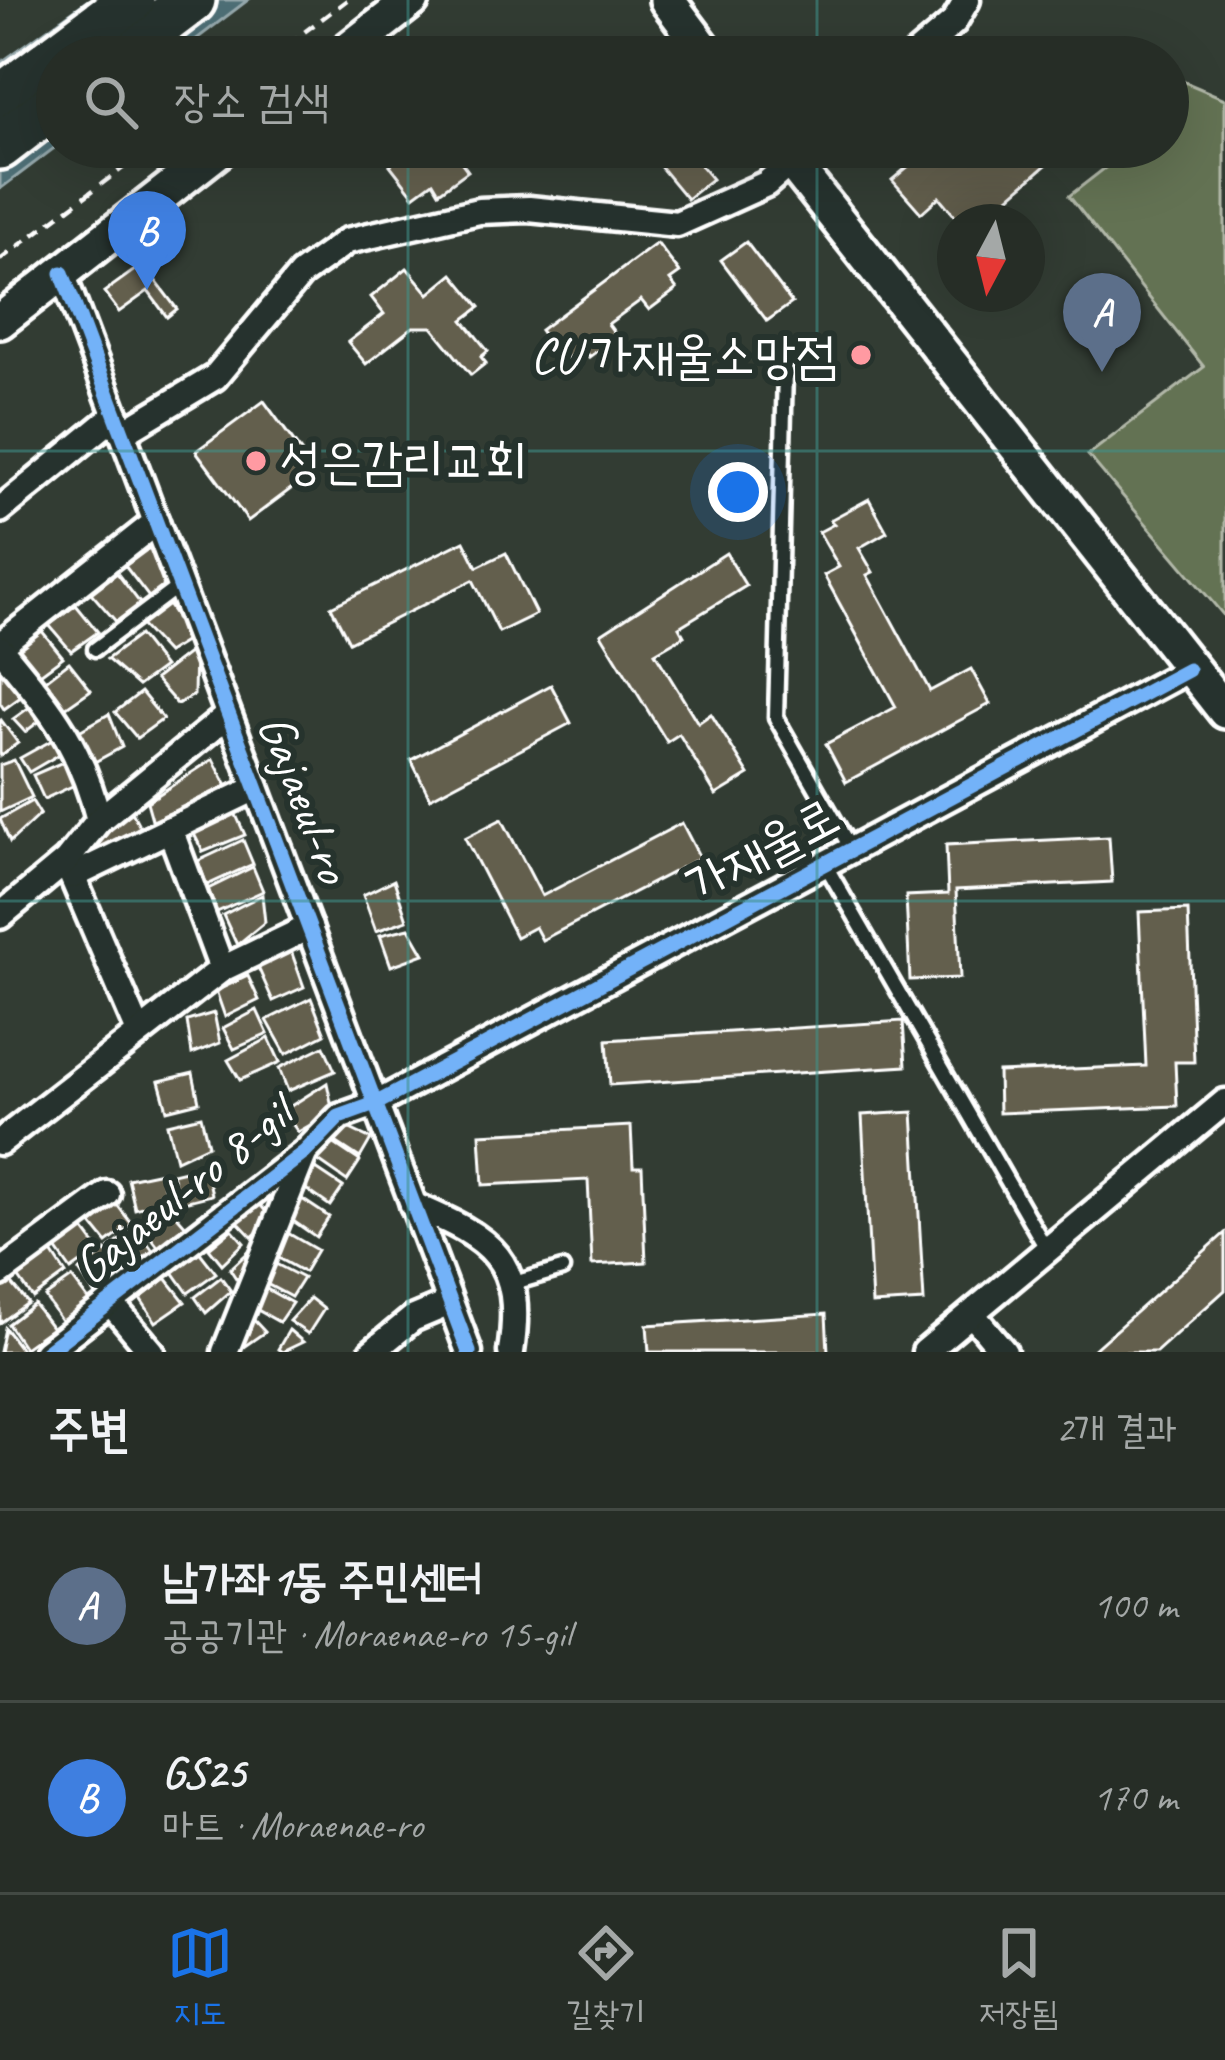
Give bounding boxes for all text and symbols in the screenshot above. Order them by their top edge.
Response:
search box [36,36,1189,168]
icon: search [78,69,144,135]
text: 장소 검색 [174,73,330,130]
pin: B [108,191,186,290]
north arrow [937,204,1045,312]
pin: A [1063,273,1141,372]
place label: CU 가재울소망점 [530,323,837,387]
marker: CU 가재울소망점 [848,342,874,368]
place label: 성은감리교회 [280,429,526,493]
marker: 성은감리교회 [243,448,269,474]
your location [708,462,768,522]
street label: Gajaeul-ro [244,705,367,894]
street label: 가재울로 [675,783,849,917]
street label: Gajaeul-ro 8-gil [59,1077,311,1298]
text: 주변 [48,1397,130,1461]
text: 2개 결과 [1056,1405,1177,1454]
text: 남가좌1동 주민센터 [162,1552,483,1609]
text: A [77,1581,97,1630]
text: 100 m [1093,1581,1177,1630]
text: 공공기관 · Moraenae-ro 15-gil [162,1610,571,1659]
text: GS25 [162,1744,245,1801]
text: B [77,1773,97,1822]
text: 170 m [1093,1773,1177,1822]
text: 마트 · Moraenae-ro [162,1801,423,1850]
tab: 지도 [167,1920,233,2035]
tab: 길찾기 [566,1920,646,2035]
tab: 저장됨 [979,1920,1058,2035]

